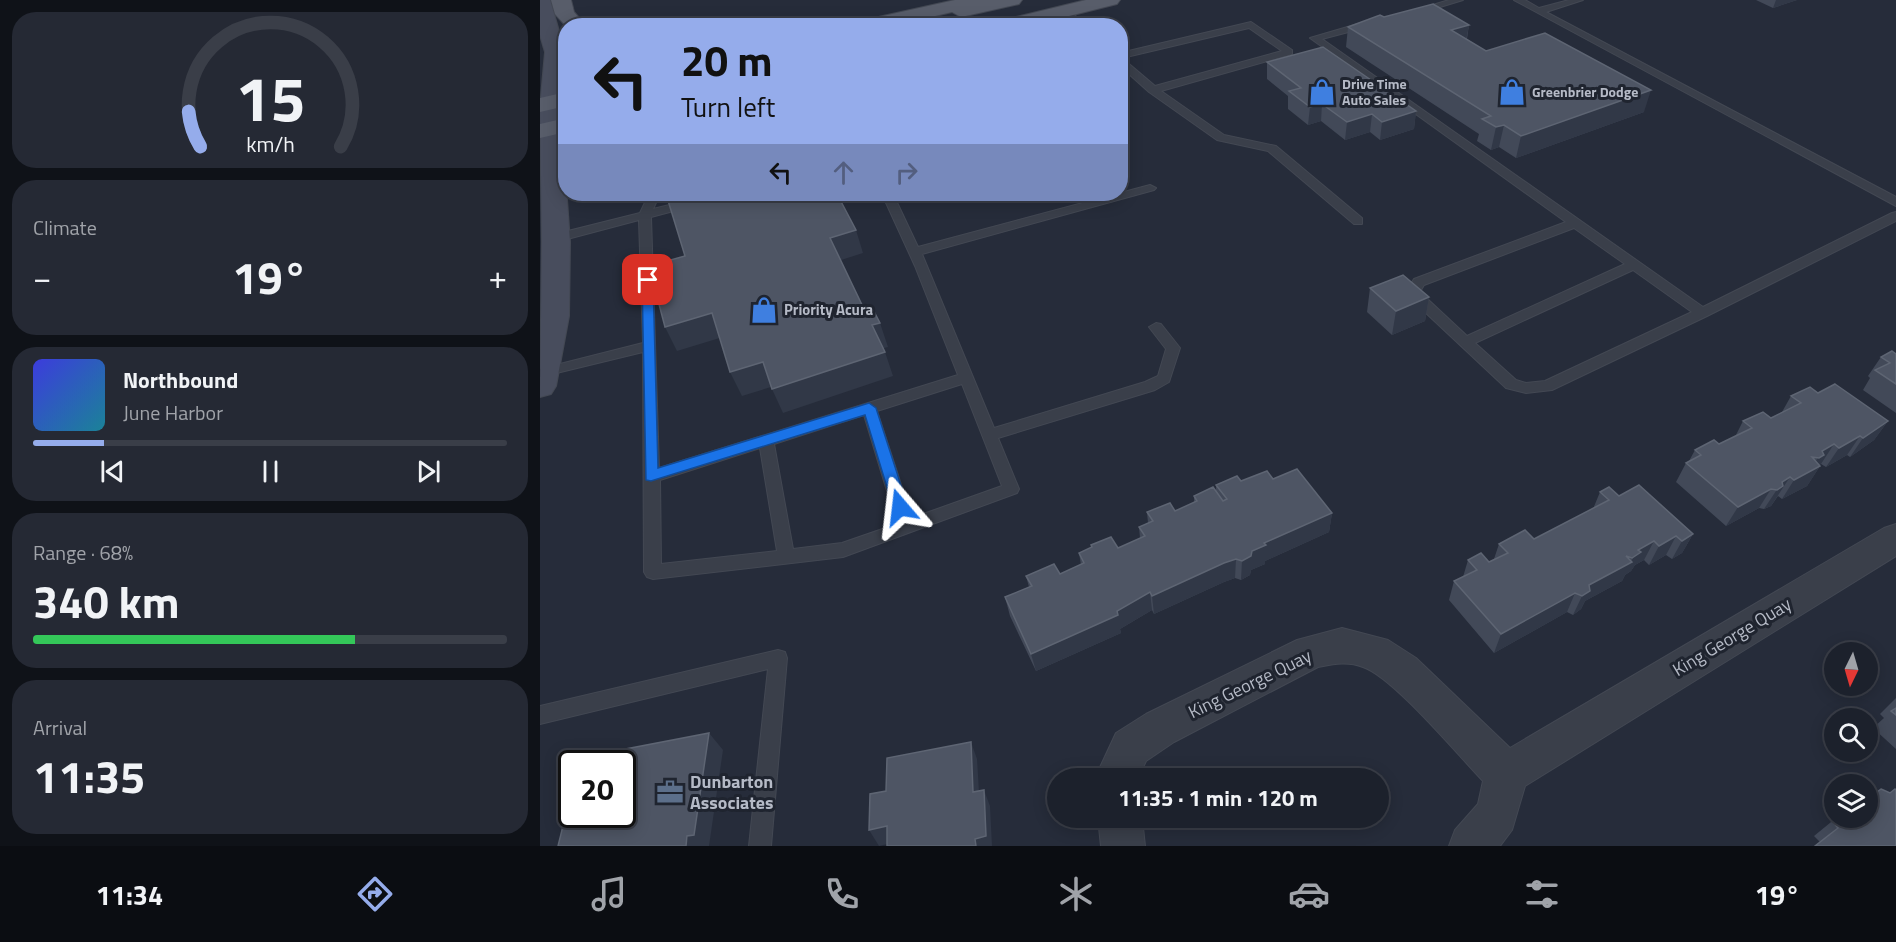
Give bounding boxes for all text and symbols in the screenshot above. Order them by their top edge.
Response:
text: 20 m [681,28,773,92]
icon: left [582,42,660,120]
text: 15 [235,50,305,145]
place label: Drive Time Auto Sales [1342,73,1407,110]
shop icon: Drive Time Auto Sales [1307,77,1337,107]
shop icon: Greenbrier Dodge [1497,77,1527,107]
place label: Greenbrier Dodge [1532,81,1638,102]
text: Turn left [681,86,775,127]
text: km/h [246,128,294,160]
icon: left [764,156,797,189]
icon: ahead [827,156,860,189]
icon: right [890,156,923,189]
text: Climate [33,212,97,243]
text: 19° [232,243,308,311]
text: − [33,252,51,302]
text: + [489,252,507,302]
pin [622,254,673,305]
icon: arrive [631,263,664,296]
shop icon: Priority Acura [749,295,779,325]
place label: Priority Acura [784,298,873,321]
text: Northbound [123,363,238,397]
text: June Harbor [123,397,223,428]
icon: previous [96,455,129,488]
icon: pause [254,455,287,488]
icon: next [412,455,445,488]
position arrow [868,475,932,539]
text: Range · 68% [33,537,133,568]
text: 340 km [33,567,179,635]
street label: King George Quay [1667,590,1796,683]
street label: King George Quay [1184,642,1316,725]
north arrow [1824,642,1878,696]
map controls [1824,642,1878,828]
button: search [1824,708,1878,762]
text: Arrival [33,712,87,743]
text: 11:35 [33,742,145,810]
speed limit sign: 20 [558,750,636,828]
place label: Dunbarton Associates [690,768,774,816]
button: layers [1824,774,1878,828]
office icon: Dunbarton Associates [655,777,685,807]
text: 11:35 · 1 min · 120 m [1118,781,1318,815]
icon: directions [354,873,396,915]
icon: music [588,873,630,915]
icon: phone [821,873,863,915]
icon: climate [1055,873,1097,915]
icon: car [1288,873,1330,915]
icon: filters [1521,873,1563,915]
text: 11:34 [96,874,163,915]
text: 19° [1755,874,1800,915]

